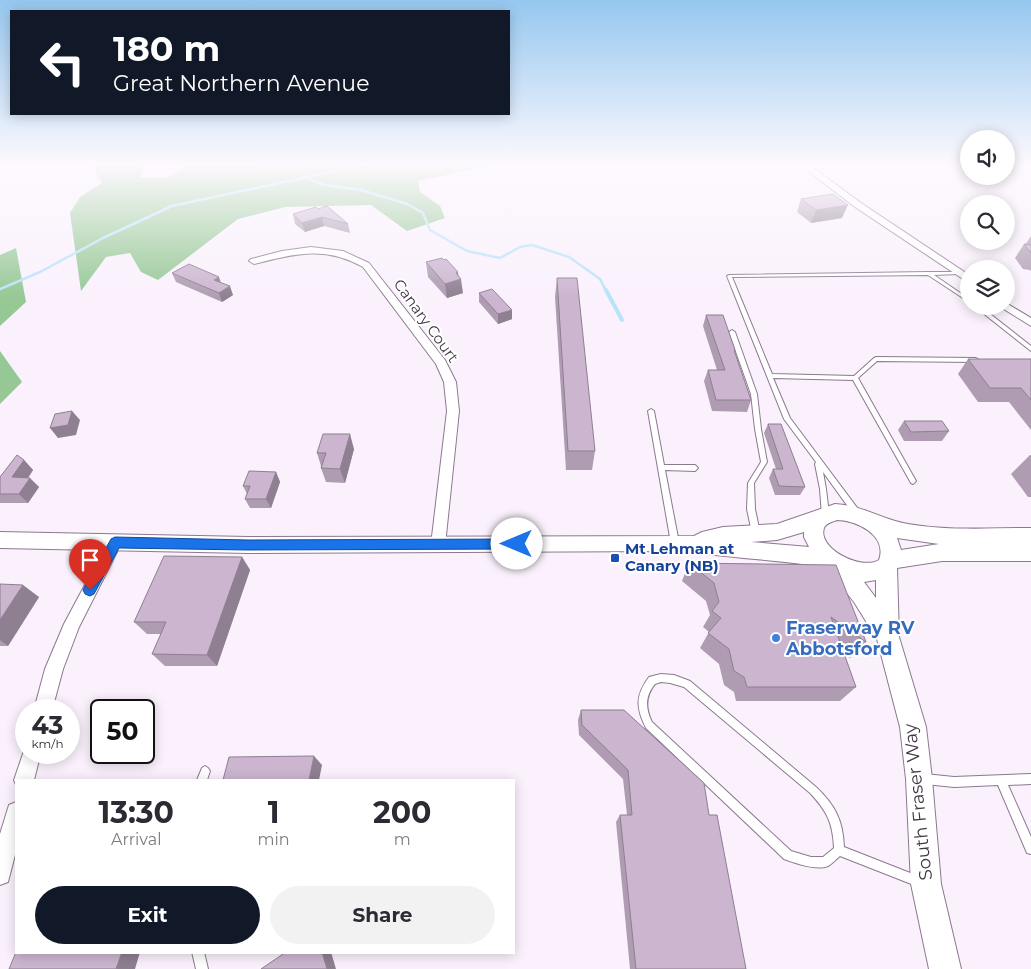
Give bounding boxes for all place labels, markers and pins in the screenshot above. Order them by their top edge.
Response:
pin [69,539,111,590]
place label: Mt Lehman at Canary (NB) [625,539,735,575]
marker: Mt Lehman at Canary (NB) [609,552,621,564]
place label: Fraserway RV Abbotsford [785,617,915,660]
marker: Fraserway RV Abbotsford [770,632,782,644]

